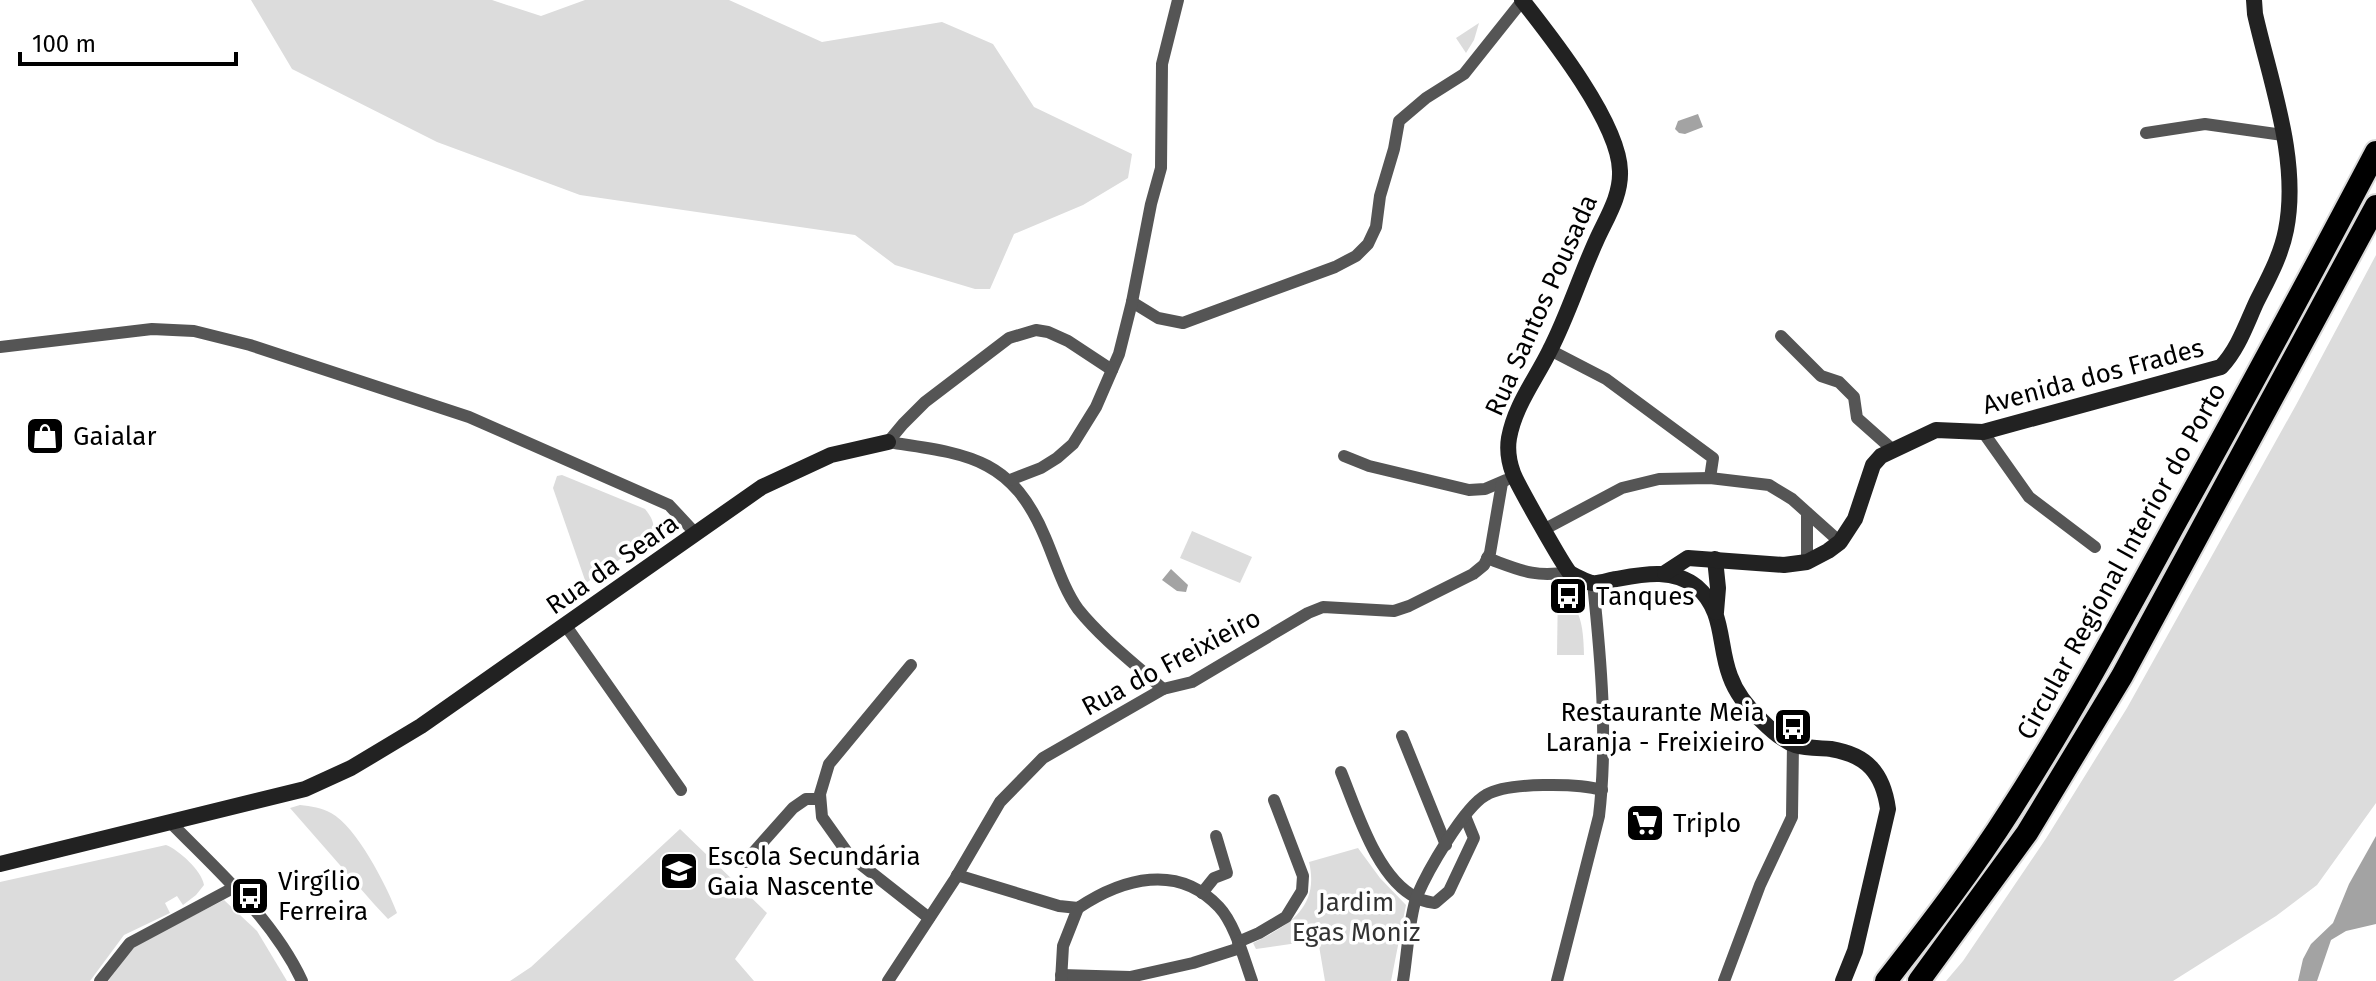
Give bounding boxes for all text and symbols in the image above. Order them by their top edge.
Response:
scale bar [20,16,236,66]
text: 100 m [32,30,96,58]
street label: Rua Santos Pousada [1479,190,1604,421]
street label: Avenida dos Frades [1979,332,2207,421]
street label: Circular Regional Interior do Porto [2010,377,2233,745]
shop icon: Gaialar [24,415,66,457]
place label: Gaialar [73,421,156,452]
street label: Rua da Seara [540,508,684,621]
bus stop icon: Tanques [1547,575,1589,617]
place label: Tanques [1596,581,1695,612]
street label: Rua do Freixieiro [1077,602,1266,723]
place label: Restaurante Meia Laranja - Freixieiro [1545,697,1765,758]
bus stop icon: Restaurante Meia Laranja - Freixieiro [1772,706,1814,748]
supermarket icon: Triplo [1624,802,1666,844]
place label: Triplo [1673,808,1741,839]
place label: Escola Secundária Gaia Nascente [707,841,921,902]
school or university icon: Escola Secundária Gaia Nascente [658,850,700,892]
place label: Virgílio Ferreira [278,866,368,927]
bus stop icon: Virgílio Ferreira [229,875,271,917]
park label: Jardim Egas Moniz [1292,887,1420,948]

